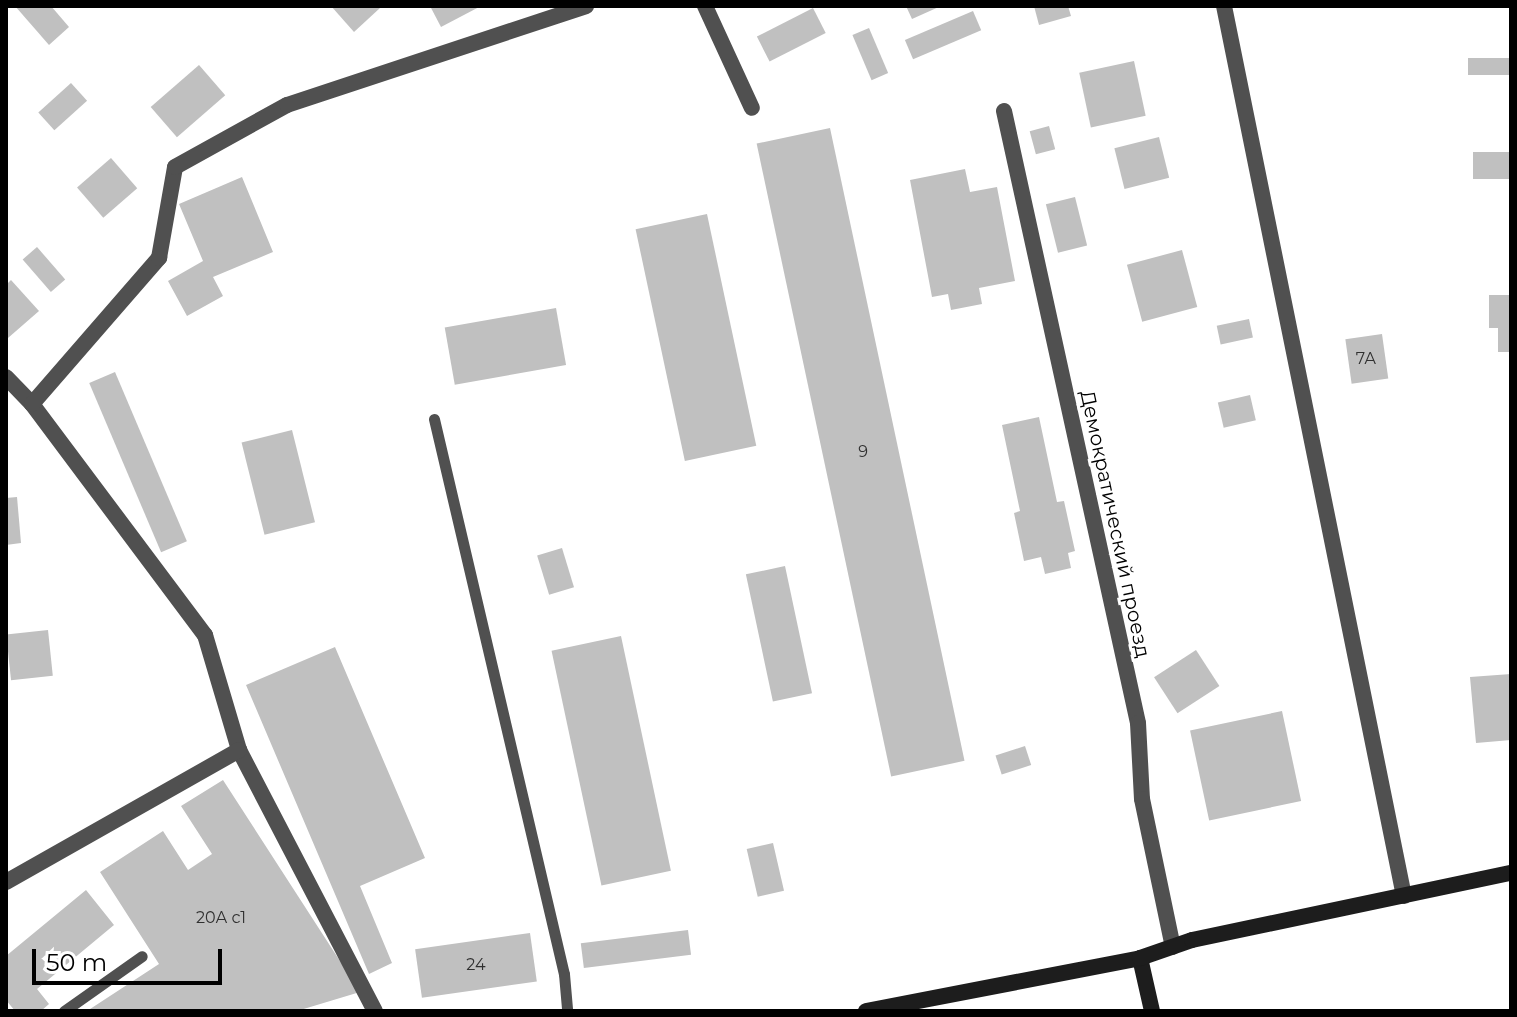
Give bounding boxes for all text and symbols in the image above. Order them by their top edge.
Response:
house number: 7А [1356,349,1376,369]
street label: Демократический проезд [1075,388,1155,660]
house number: 9 [858,442,868,462]
house number: 20А с1 [196,908,246,928]
scale bar [36,933,226,983]
text: 50 m [46,948,107,977]
house number: 24 [466,955,486,975]

